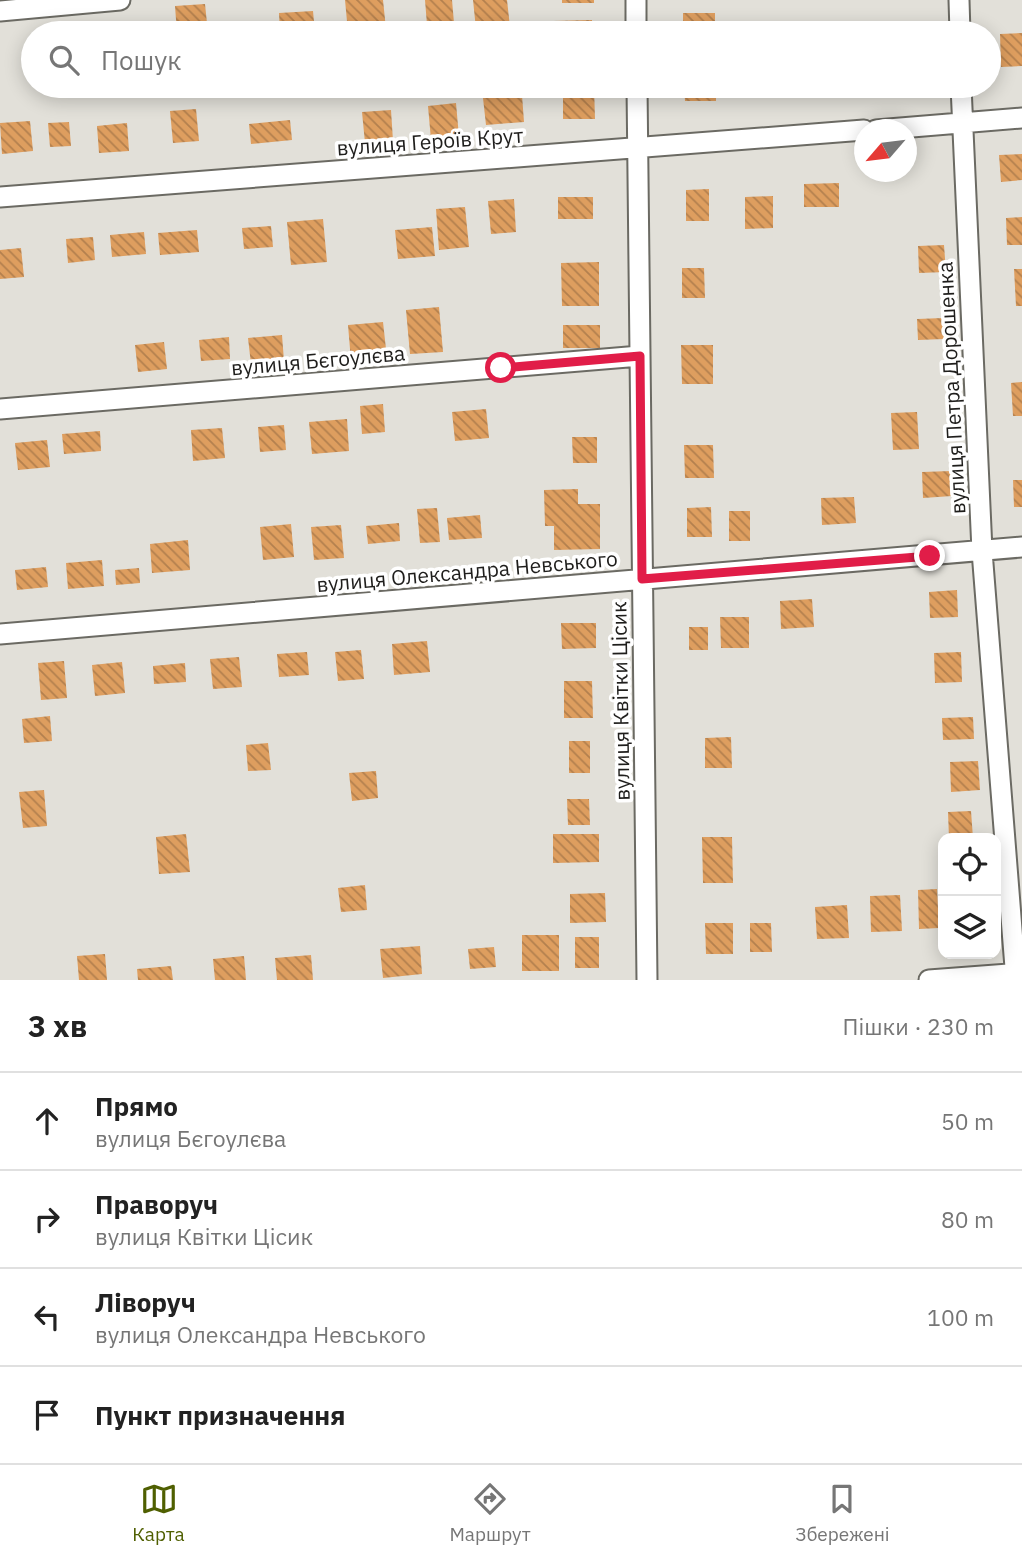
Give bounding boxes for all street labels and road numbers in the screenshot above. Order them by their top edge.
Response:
street label: вулиця Героїв Крут [336,121,524,161]
street label: вулиця Петра Дорошенка [930,261,972,515]
street label: вулиця Бєгоулєва [230,338,406,382]
street label: вулиця Олександра Невського [315,544,619,598]
street label: вулиця Квітки Цісик [604,601,636,801]

